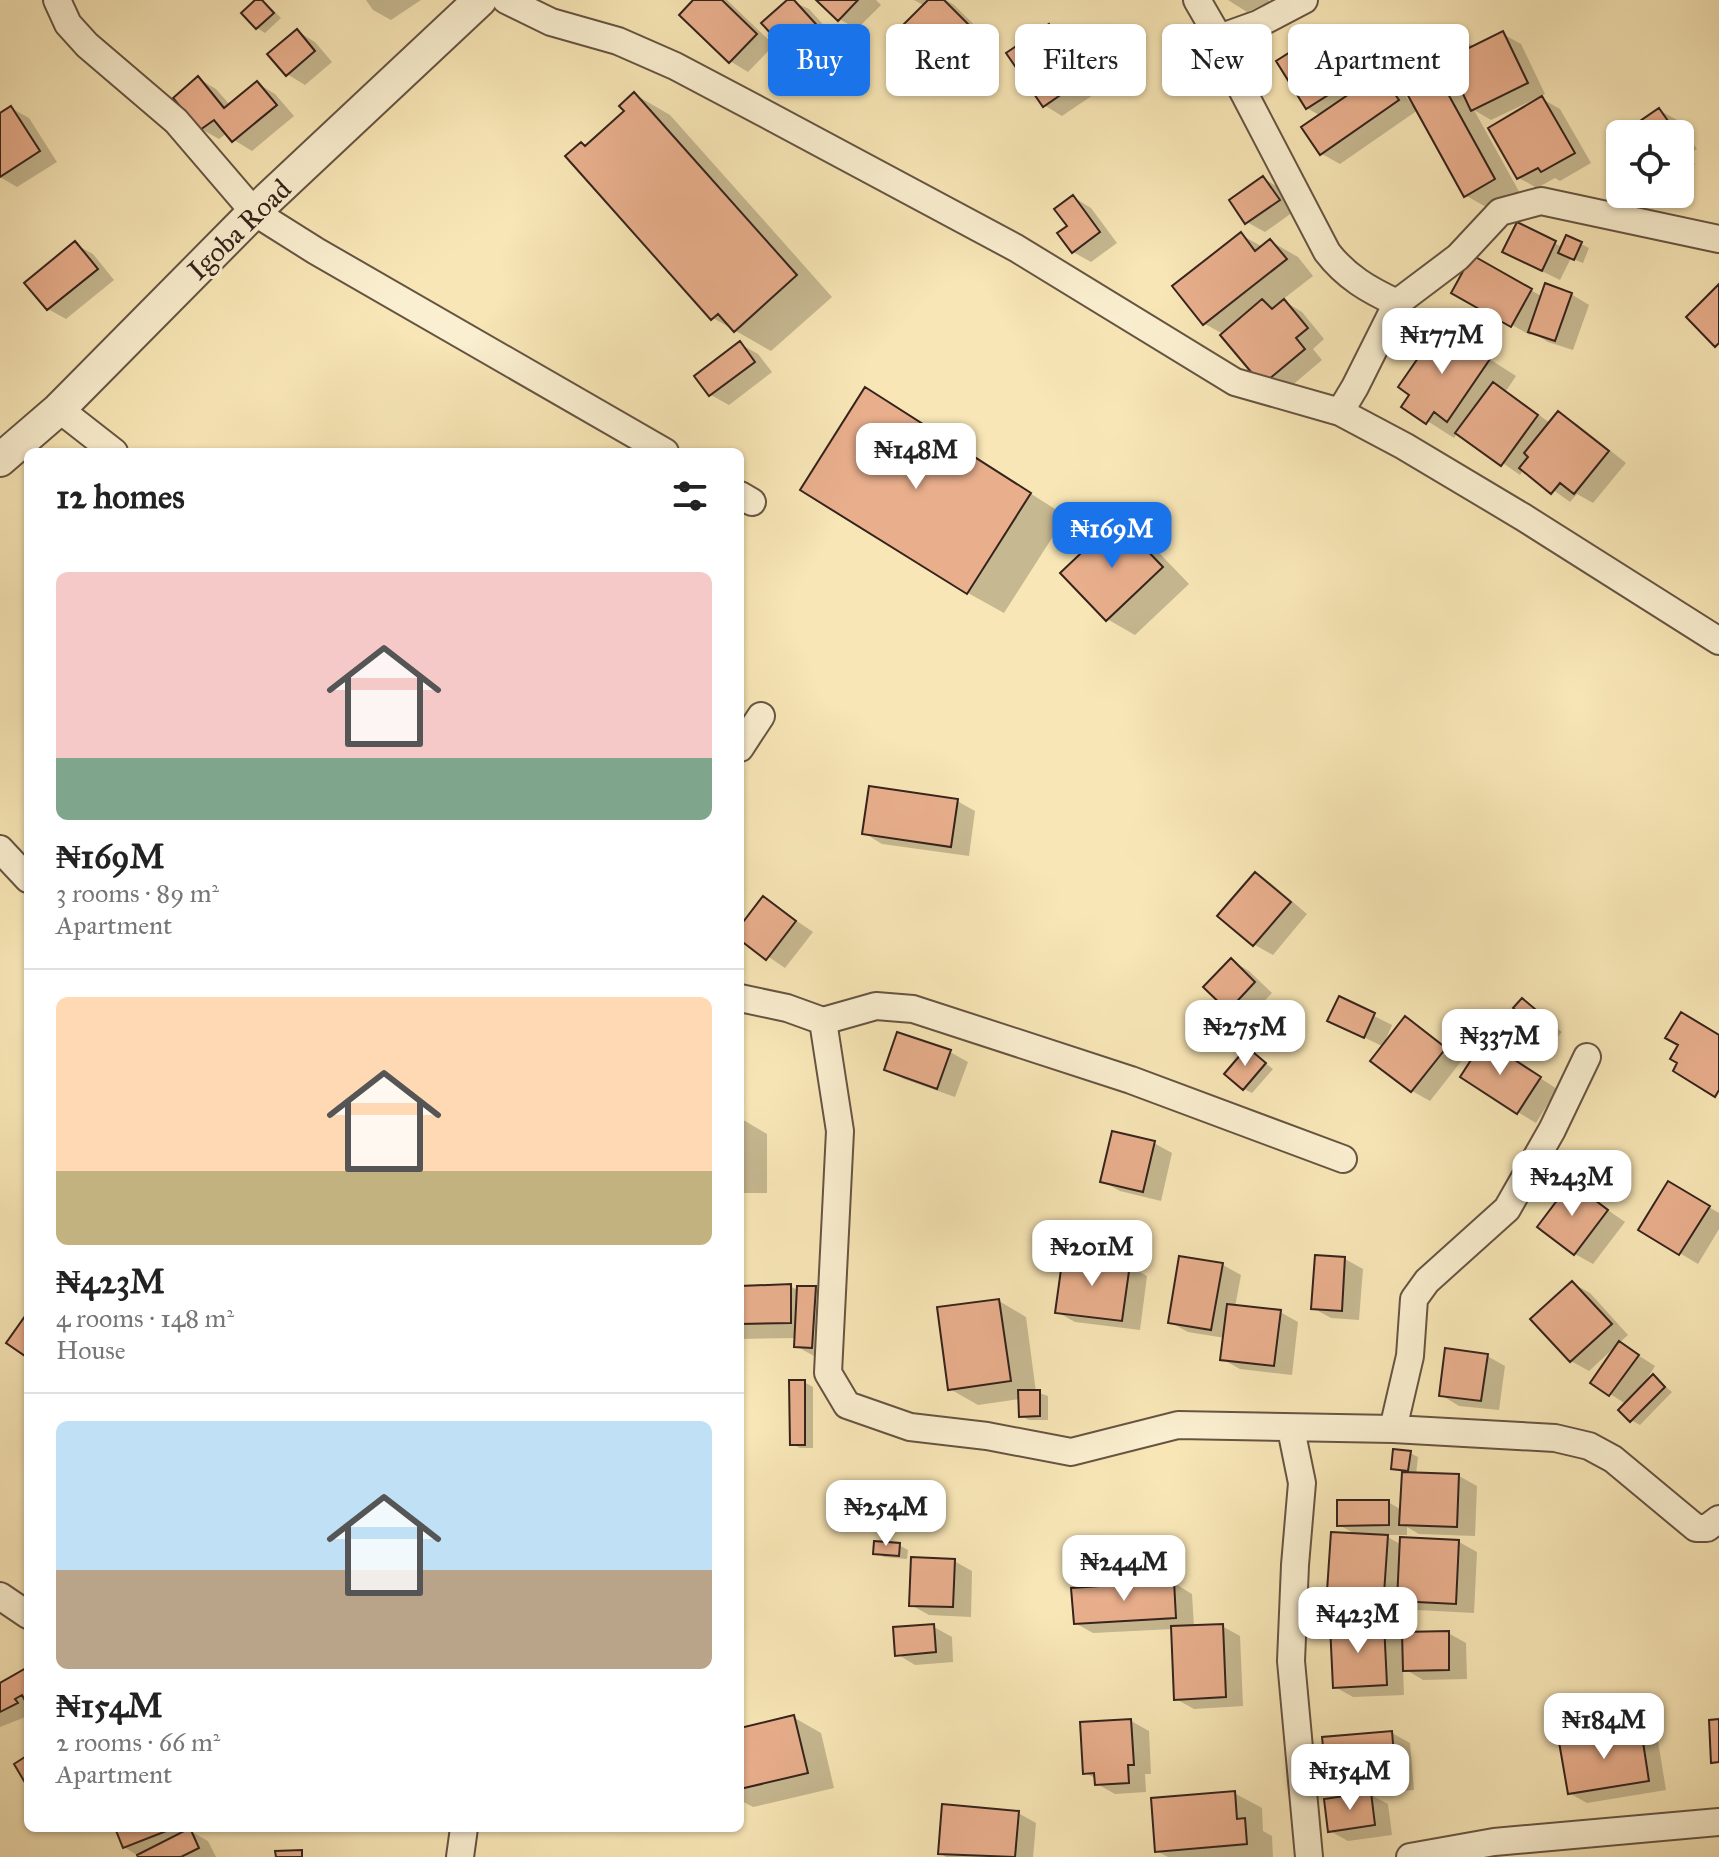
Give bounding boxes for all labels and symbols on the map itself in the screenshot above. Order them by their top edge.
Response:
street label: Igoba Road [180,172,298,287]
pin: ₦177M [1386,308,1498,376]
pin: ₦148M [860,423,972,491]
pin: ₦169M [1056,502,1168,570]
pin: ₦275M [1189,1000,1301,1068]
pin: ₦337M [1444,1009,1556,1077]
pin: ₦243M [1516,1150,1628,1218]
pin: ₦201M [1036,1220,1148,1288]
pin: ₦254M [830,1480,942,1548]
pin: ₦244M [1068,1535,1180,1603]
pin: ₦423M [1302,1587,1414,1655]
pin: ₦184M [1548,1693,1660,1761]
pin: ₦154M [1294,1744,1406,1812]

